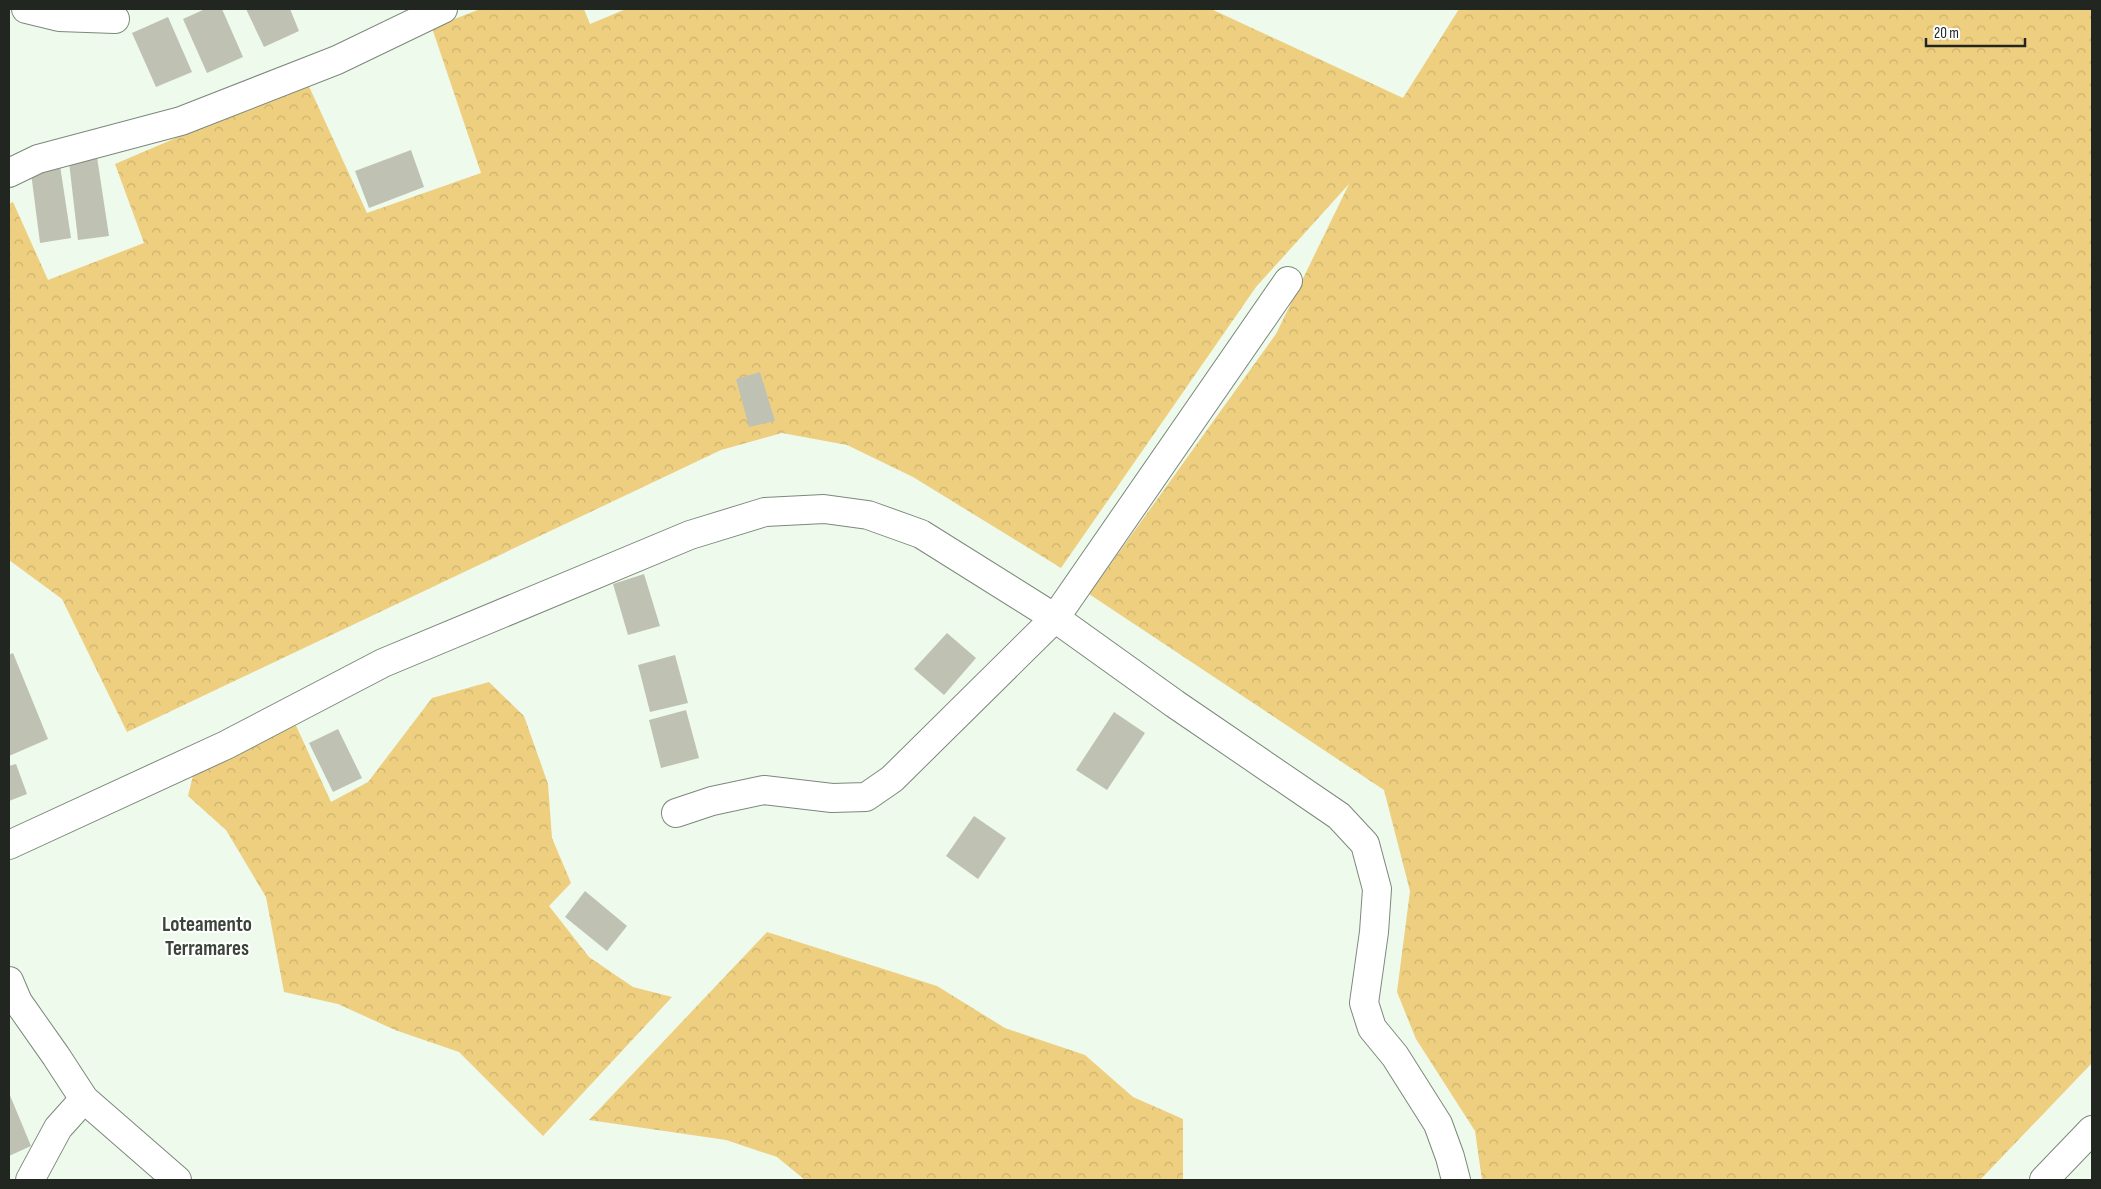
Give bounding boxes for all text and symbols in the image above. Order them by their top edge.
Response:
scale bar [1926,15,2025,47]
text: 20 m [1934,24,1959,43]
district label: Loteamento Terramares [162,912,252,961]

